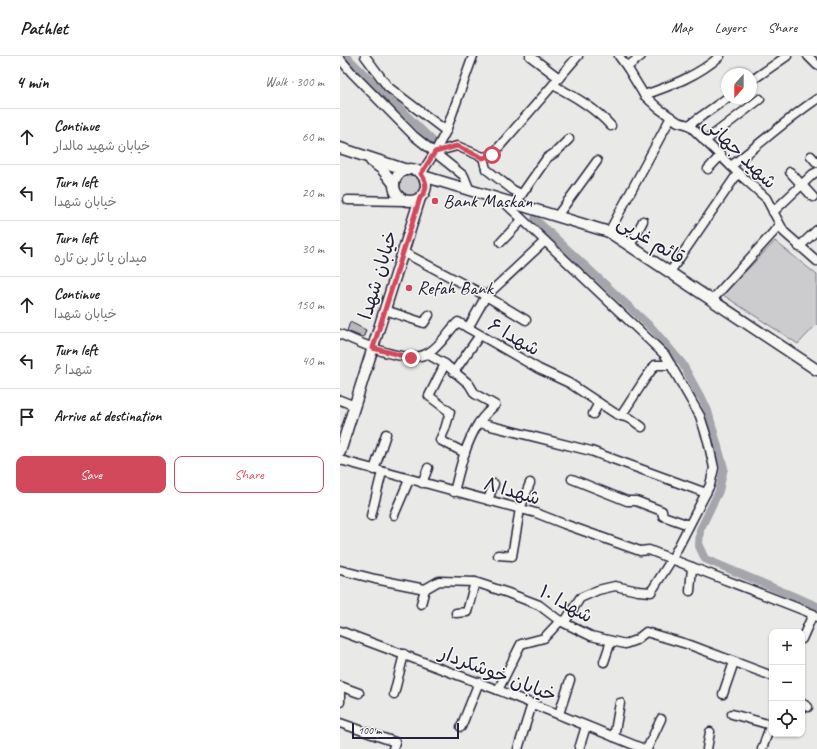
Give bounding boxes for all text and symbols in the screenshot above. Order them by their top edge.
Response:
text: Pathlet [20,16,68,40]
text: Map [671,19,693,36]
text: Layers [715,19,746,36]
text: Share [768,19,797,36]
north arrow [721,68,757,104]
text: 4 min [16,72,49,93]
text: Walk · 300 m [265,74,324,90]
street label: شهید جهانی [698,112,782,194]
text: Continue [54,117,99,136]
icon: ahead [16,126,38,148]
text: 60 m [302,129,324,145]
text: خیابان شهید مالدار [54,138,150,154]
route start [483,146,501,164]
text: Turn left [54,173,97,192]
icon: left [16,182,38,204]
text: 20 m [302,185,324,201]
place label: Bank Maskan [443,189,533,213]
text: خیابان شهدا [54,194,117,210]
marker: Bank Maskan [430,196,440,206]
street label: قائم غربی [612,210,689,272]
street label: خیابان شهدا [353,228,403,322]
text: Turn left [54,229,97,248]
icon: left [16,238,38,260]
text: 30 m [302,241,324,257]
text: میدان یا ثار بن ثاره [54,250,147,266]
place label: Refah Bank [417,276,495,300]
marker: Refah Bank [404,283,414,293]
text: Continue [54,285,99,304]
icon: ahead [16,294,38,316]
text: 150 m [296,297,324,313]
text: خیابان شهدا [54,306,117,322]
street label: شهدا ۶ [484,313,544,361]
text: Turn left [54,341,97,360]
route end [402,349,420,367]
icon: left [16,350,38,372]
text: 40 m [302,353,324,369]
text: شهدا ۶ [54,362,92,378]
icon: arrive [16,406,38,428]
text: Arrive at destination [54,407,161,426]
button: Save [16,456,166,493]
button: Share [174,456,324,493]
street label: شهدا ۸ [481,471,543,511]
street label: شهدا ۱۰ [535,580,597,628]
map controls [769,629,805,737]
button: + [769,629,805,665]
street label: خیابان خوشکردار [434,640,560,707]
button: − [769,665,805,701]
button: locate [769,701,805,737]
scale bar [352,721,459,740]
text: 100 m [358,723,382,737]

